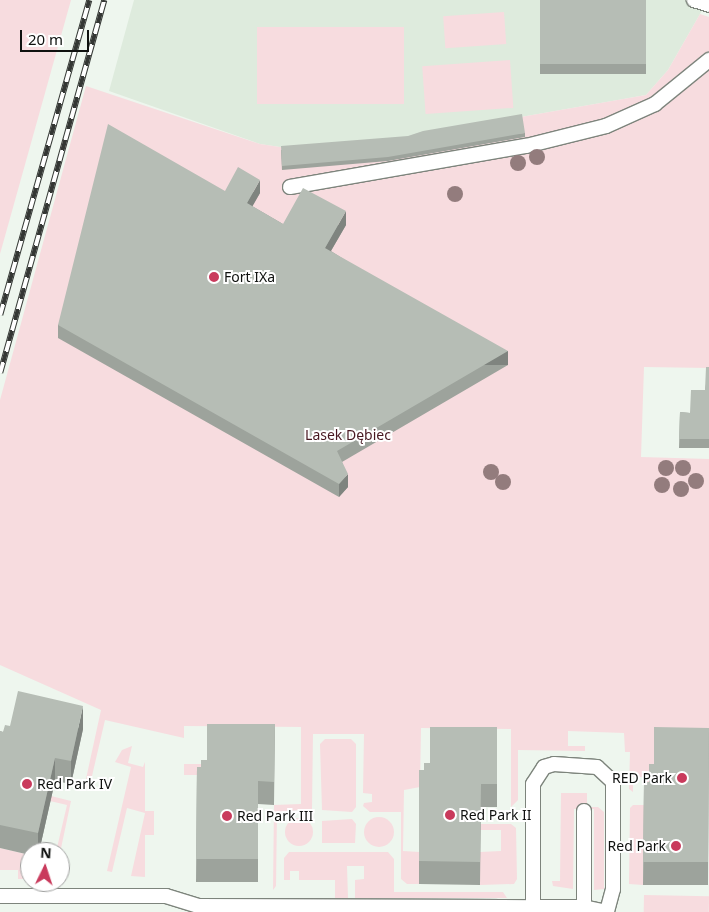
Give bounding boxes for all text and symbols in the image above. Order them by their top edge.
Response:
scale bar [22,20,91,52]
text: 20 m [28,29,63,49]
place label: Fort IXa [224,269,275,285]
marker: Fort IXa [208,271,220,283]
park label: Lasek Dębiec [305,427,391,443]
place label: RED Park [612,770,672,786]
marker: RED Park [676,772,688,784]
place label: Red Park IV [37,776,112,792]
marker: Red Park IV [21,778,33,790]
place label: Red Park II [460,807,532,823]
place label: Red Park III [237,808,313,824]
marker: Red Park II [444,809,456,821]
marker: Red Park III [221,810,233,822]
place label: Red Park [608,838,666,854]
marker: Red Park [670,840,682,852]
north arrow [20,842,70,892]
text: N [40,843,52,862]

